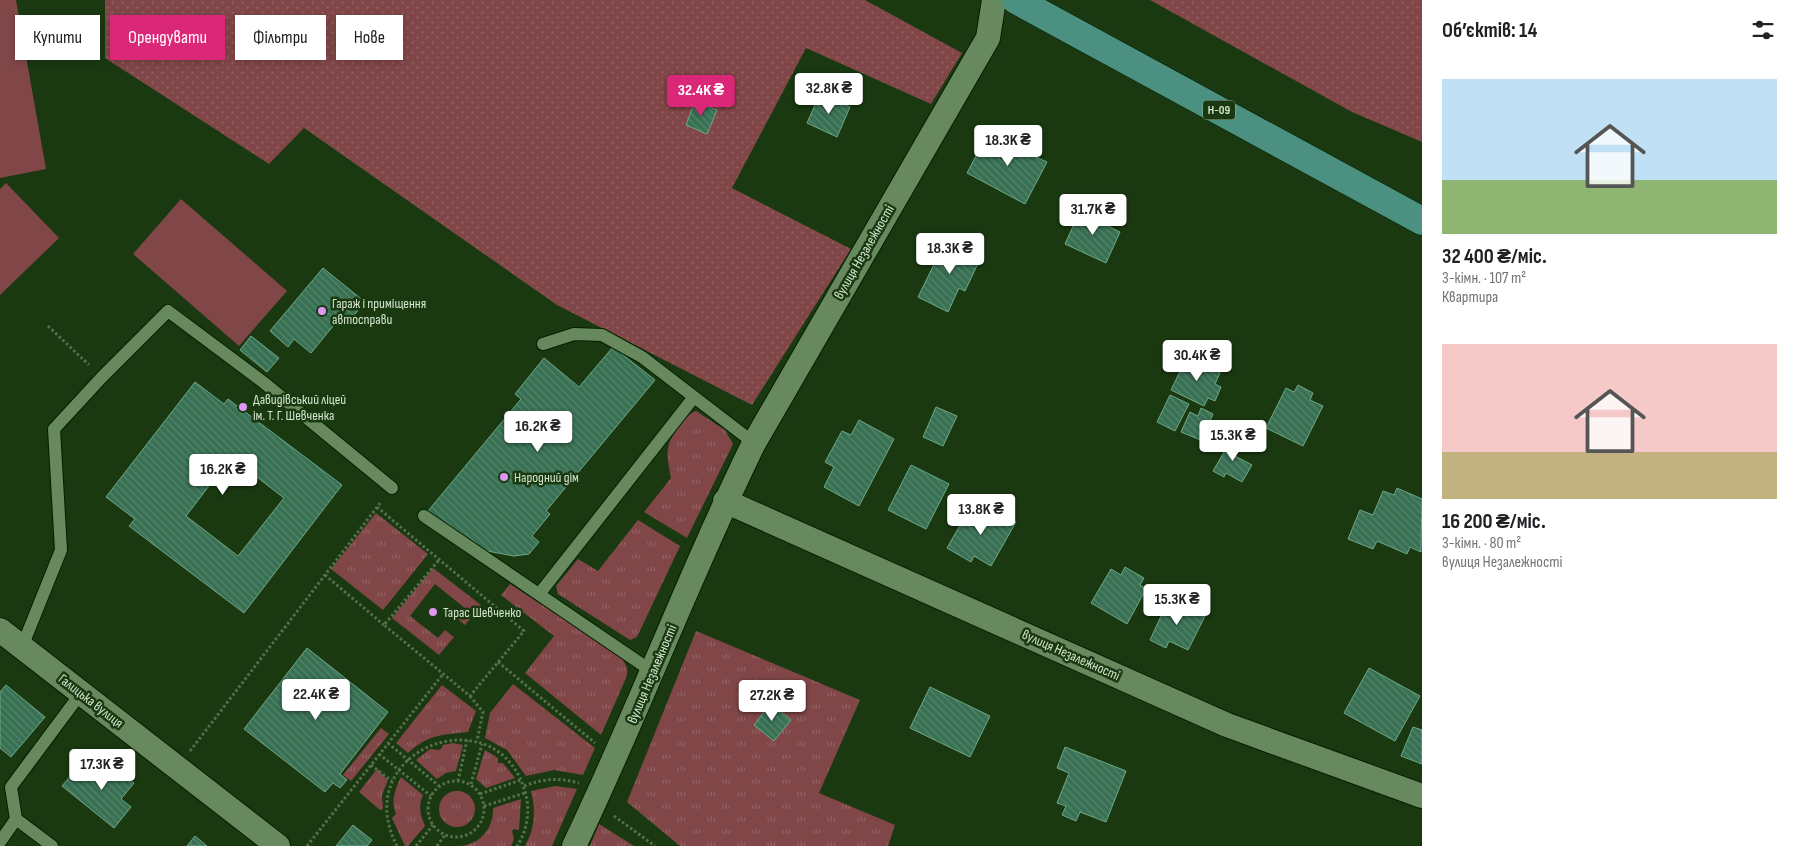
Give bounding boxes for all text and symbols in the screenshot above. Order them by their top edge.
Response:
chip: Купити [15,15,100,60]
chip: Орендувати [110,15,225,60]
chip: Фільтри [235,15,326,60]
chip: Нове [336,15,403,60]
icon: filters [1749,16,1777,44]
text: Об’єктів: 14 [1442,18,1537,43]
pin: 32.8K ₴ [783,72,875,115]
pin: 32.4K ₴ [655,74,747,117]
text: 32.8K ₴ [806,79,852,98]
text: 32.4K ₴ [678,81,724,100]
road number: Н-09 [1203,100,1235,120]
icon: home [1565,111,1655,201]
pin: 18.3K ₴ [962,124,1054,167]
text: 18.3K ₴ [985,131,1031,150]
pin: 31.7K ₴ [1047,194,1139,236]
text: 31.7K ₴ [1070,200,1116,219]
street label: вулиця Незалежності [830,202,898,302]
pin: 18.3K ₴ [904,232,996,275]
text: 18.3K ₴ [927,239,973,258]
text: 32 400 ₴/міс. [1442,244,1547,269]
text: 3-кімн. · 107 m² [1442,269,1526,288]
text: Квартира [1442,288,1498,307]
place label: Гараж і приміщення автосправи [332,295,426,328]
marker: Гараж і приміщення автосправи [316,305,328,317]
pin: 30.4K ₴ [1151,340,1243,382]
text: 30.4K ₴ [1174,346,1220,365]
icon: home [1565,376,1655,466]
place label: Давидівський ліцей ім. Т. Г. Шевченка [253,391,346,424]
marker: Давидівський ліцей ім. Т. Г. Шевченка [237,401,249,413]
pin: 16.2K ₴ [492,410,584,453]
text: 16.2K ₴ [515,417,561,436]
pin: 15.3K ₴ [1187,420,1279,462]
text: 15.3K ₴ [1210,426,1256,445]
pin: 16.2K ₴ [177,454,269,496]
text: 16.2K ₴ [200,460,246,479]
place label: Народний дім [514,469,579,486]
marker: Народний дім [498,471,510,483]
pin: 13.8K ₴ [935,494,1027,536]
text: 13.8K ₴ [958,500,1004,519]
text: 16 200 ₴/міс. [1442,509,1546,534]
text: 3-кімн. · 80 m² [1442,534,1521,553]
text: вулиця Незалежності [1442,553,1563,572]
pin: 15.3K ₴ [1131,584,1223,626]
text: 15.3K ₴ [1154,590,1200,609]
place label: Тарас Шевченко [443,604,521,621]
marker: Тарас Шевченко [427,606,439,618]
street label: вулиця Незалежності [624,622,680,726]
street label: вулиця Незалежності [1019,626,1123,684]
street label: Галицька вулиця [55,670,127,732]
pin: 22.4K ₴ [270,678,362,721]
pin: 27.2K ₴ [726,680,818,722]
text: 22.4K ₴ [293,685,339,704]
text: 27.2K ₴ [750,686,794,705]
pin: 17.3K ₴ [56,748,148,791]
text: 17.3K ₴ [80,755,124,774]

